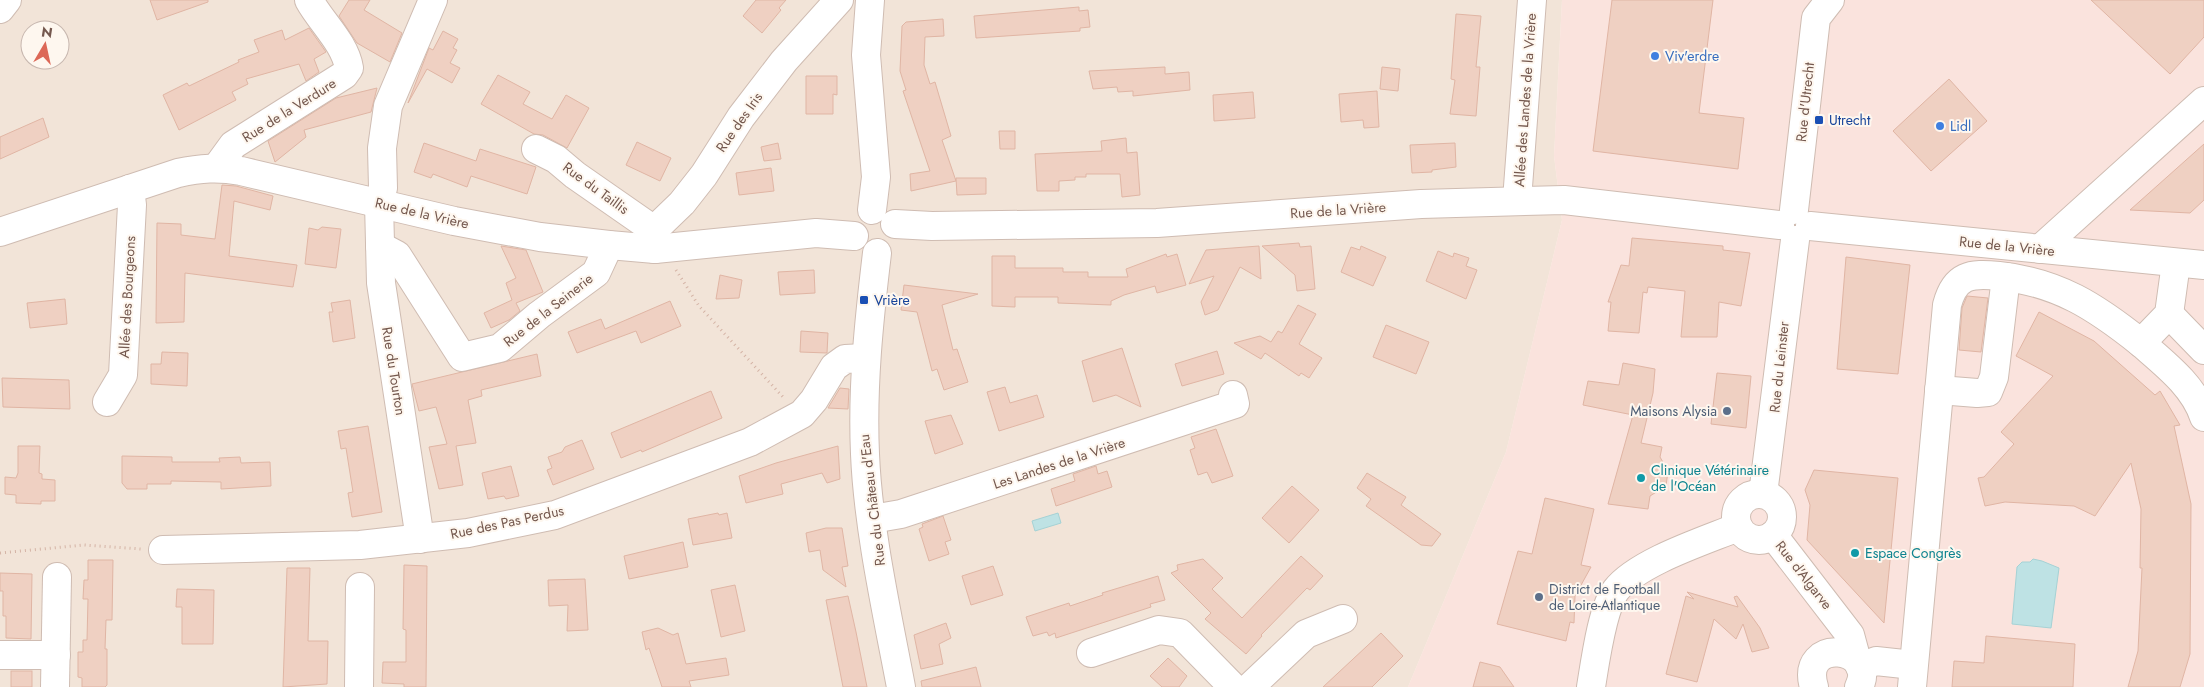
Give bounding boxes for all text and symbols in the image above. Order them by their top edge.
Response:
street label: Allée des Landes de la Vrière [1509,13,1541,187]
north arrow [20,20,70,70]
text: N [40,21,54,43]
place label: Viv'erdre [1665,46,1719,66]
marker: Viv'erdre [1649,50,1661,62]
street label: Rue d'Utrecht [1791,61,1819,143]
street label: Rue de la Verdure [238,73,340,147]
street label: Rue des Iris [711,88,767,156]
place label: Utrecht [1829,110,1871,130]
marker: Utrecht [1813,114,1825,126]
place label: Lidl [1950,116,1971,136]
marker: Lidl [1934,120,1946,132]
street label: Rue du Taillis [559,157,633,219]
street label: Rue de la Vrière [373,192,471,234]
street label: Rue de la Vrière [1289,197,1387,223]
street label: Rue de la Vrière [1958,231,2056,261]
street label: Allée des Bourgeons [114,235,140,359]
street label: Rue de la Seinerie [499,269,597,351]
place label: Vrière [874,290,910,310]
marker: Vrière [858,294,870,306]
street label: Rue du Leinster [1764,320,1794,414]
street label: Rue du Tourton [377,325,411,417]
place label: Maisons Alysia [1630,401,1717,421]
marker: Maisons Alysia [1721,405,1733,417]
street label: Les Landes de la Vrière [990,432,1128,494]
street label: Rue du Château d'Eau [854,433,890,567]
place label: Clinique Vétérinaire de l'Océan [1651,460,1769,496]
marker: Clinique Vétérinaire de l'Océan [1635,472,1647,484]
street label: Rue des Pas Perdus [448,500,566,544]
street label: Rue d'Algarve [1771,537,1837,613]
place label: Espace Congrès [1865,543,1962,563]
marker: Espace Congrès [1849,547,1861,559]
place label: District de Football de Loire-Atlantique [1549,579,1660,615]
marker: District de Football de Loire-Atlantique [1533,591,1545,603]

